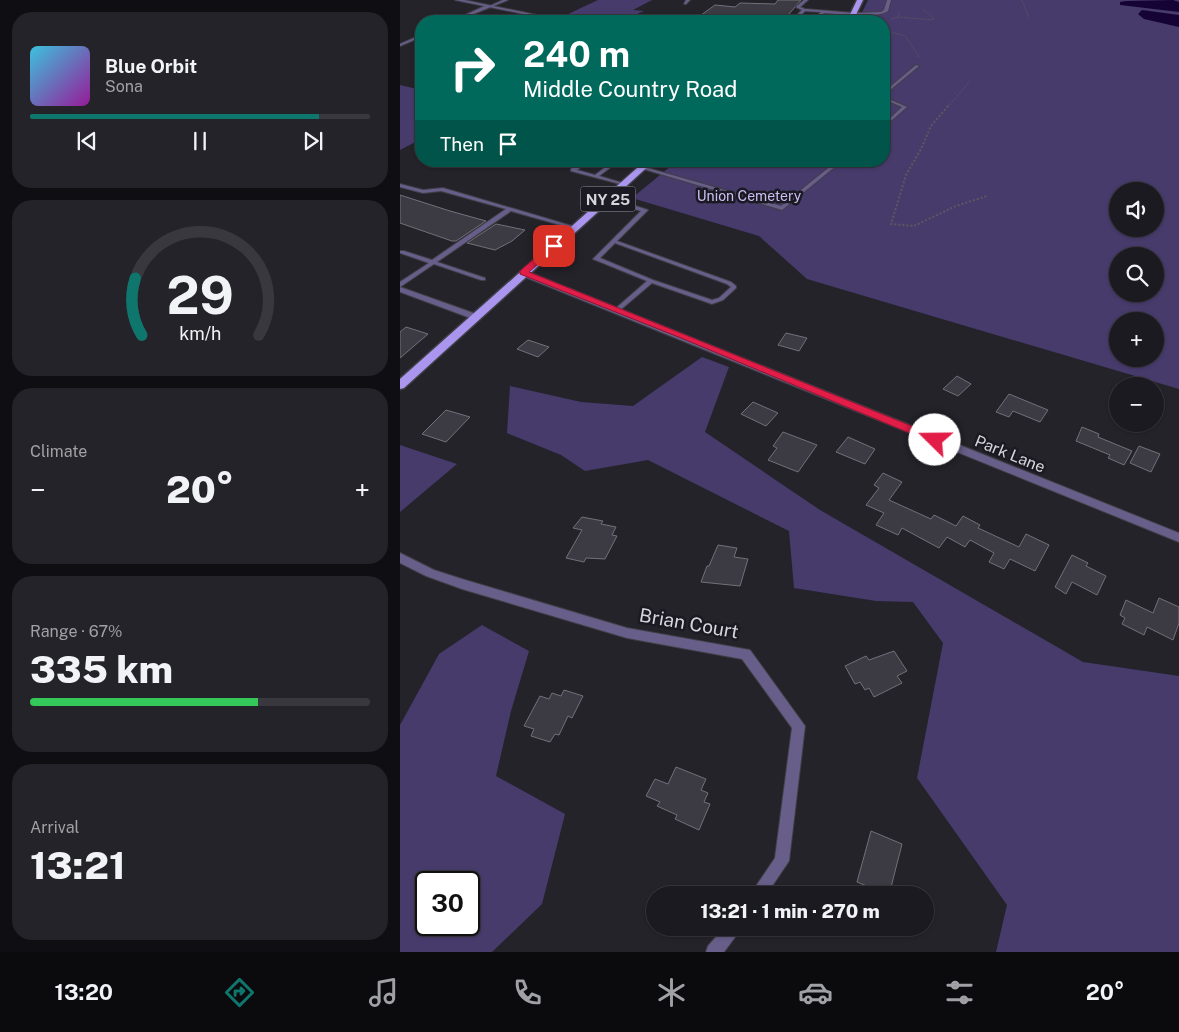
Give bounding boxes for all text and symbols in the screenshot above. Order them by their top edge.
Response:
text: 240 m [523,34,630,75]
icon: right [440,35,505,100]
text: Blue Orbit [105,55,197,77]
text: Middle Country Road [523,76,737,102]
text: Sona [105,77,143,96]
icon: previous [73,127,101,155]
icon: pause [186,127,214,155]
icon: next [299,127,327,155]
icon: arrive [494,130,522,158]
text: Then [440,133,484,155]
map controls [1109,182,1164,432]
button: sound [1109,182,1164,237]
road number: NY 25 [580,186,636,212]
park label: Union Cemetery [697,188,802,204]
pin [533,225,575,267]
icon: arrive [540,232,568,260]
button: search [1109,247,1164,302]
text: 29 [166,265,234,326]
button: + [1109,312,1164,367]
text: km/h [179,323,221,344]
button: − [1109,377,1164,432]
position arrow [908,413,960,465]
street label: Park Lane [972,431,1048,477]
text: Climate [30,442,87,461]
text: 20° [166,467,234,512]
text: − [30,473,46,506]
text: + [354,473,370,506]
street label: Brian Court [638,603,740,643]
text: Range · 67% [30,622,122,641]
text: 335 km [30,647,173,692]
text: Arrival [30,818,79,837]
text: 13:21 [30,843,126,888]
speed limit sign: 30 [415,871,480,936]
text: 13:21 · 1 min · 270 m [700,900,880,922]
icon: directions [222,975,257,1010]
icon: music [366,975,401,1010]
icon: phone [510,975,545,1010]
icon: climate [654,975,689,1010]
icon: car [798,975,833,1010]
icon: filters [942,975,977,1010]
text: 13:20 [54,979,113,1005]
text: 20° [1086,979,1124,1005]

